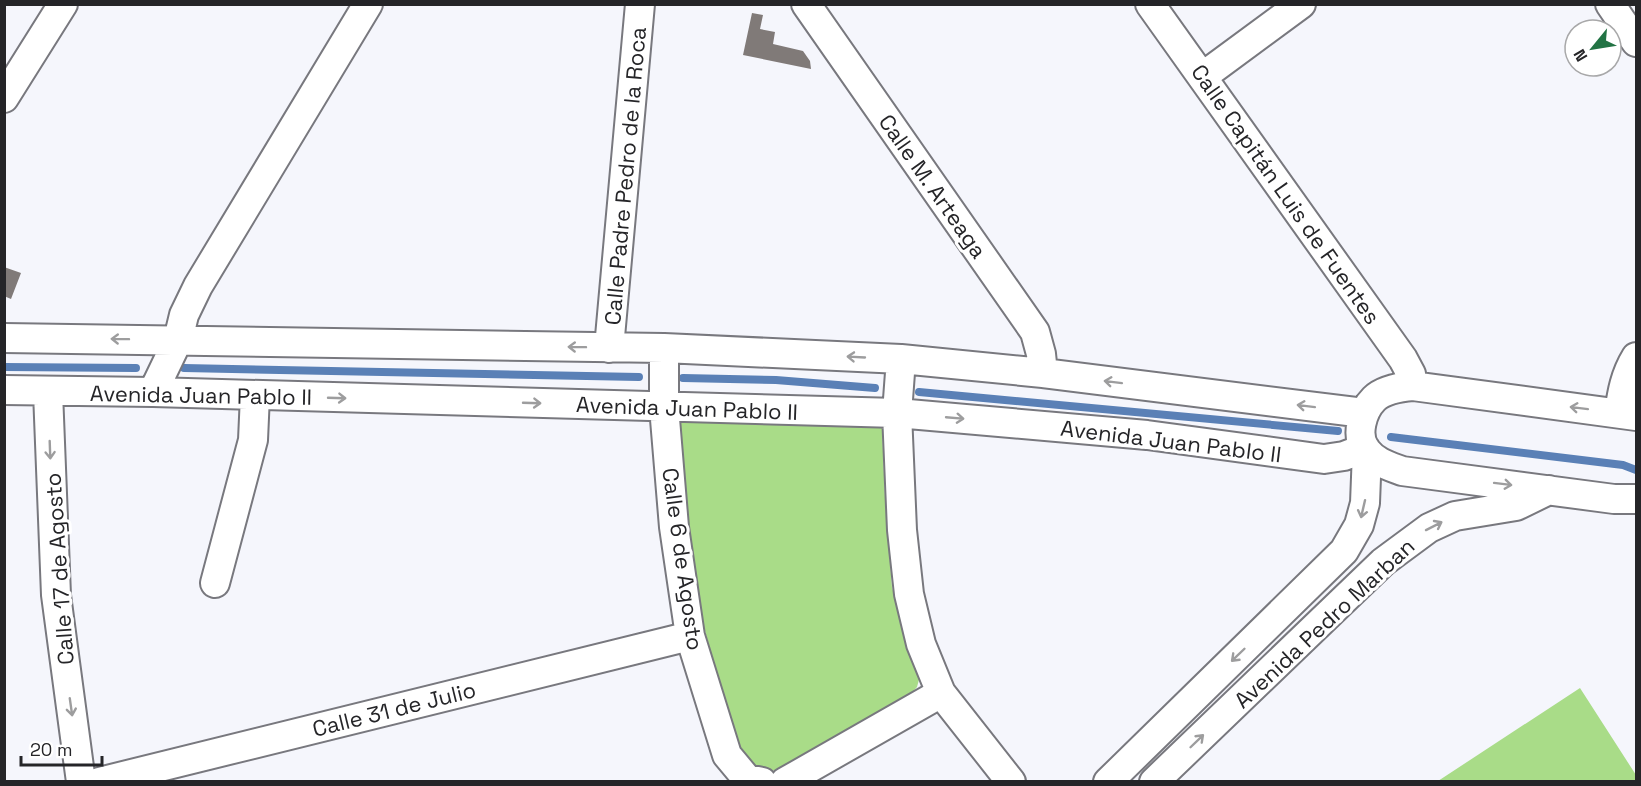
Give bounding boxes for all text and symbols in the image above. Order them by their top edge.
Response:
north arrow [1563,18,1623,78]
street label: Calle Padre Pedro de la Roca [598,25,652,326]
text: N [1569,45,1592,65]
street label: Calle Capitán Luis de Fuentes [1185,59,1387,329]
street label: Calle M. Arteaga [873,109,993,264]
one-way arrow [110,333,130,345]
one-way arrow [568,341,588,353]
one-way arrow [846,351,866,362]
one-way arrow [1103,376,1123,387]
street label: Avenida Juan Pablo II [90,379,312,411]
street label: Avenida Juan Pablo II [575,390,799,426]
one-way arrow [327,392,347,403]
one-way arrow [522,398,542,409]
one-way arrow [1297,400,1316,411]
one-way arrow [1569,402,1589,413]
one-way arrow [944,413,964,424]
street label: Avenida Juan Pablo II [1059,414,1283,468]
one-way arrow [45,440,56,460]
street label: Calle 6 de Agosto [656,466,710,652]
street label: Calle 17 de Agosto [38,472,80,666]
one-way arrow [1493,479,1512,490]
one-way arrow [1357,499,1368,519]
one-way arrow [1425,520,1443,532]
street label: Avenida Pedro Marban [1228,532,1420,714]
one-way arrow [1230,648,1245,662]
street label: Calle 31 de Julio [309,675,479,743]
one-way arrow [66,697,77,716]
scale bar [21,729,102,767]
one-way arrow [1189,734,1204,748]
text: 20 m [30,738,73,761]

